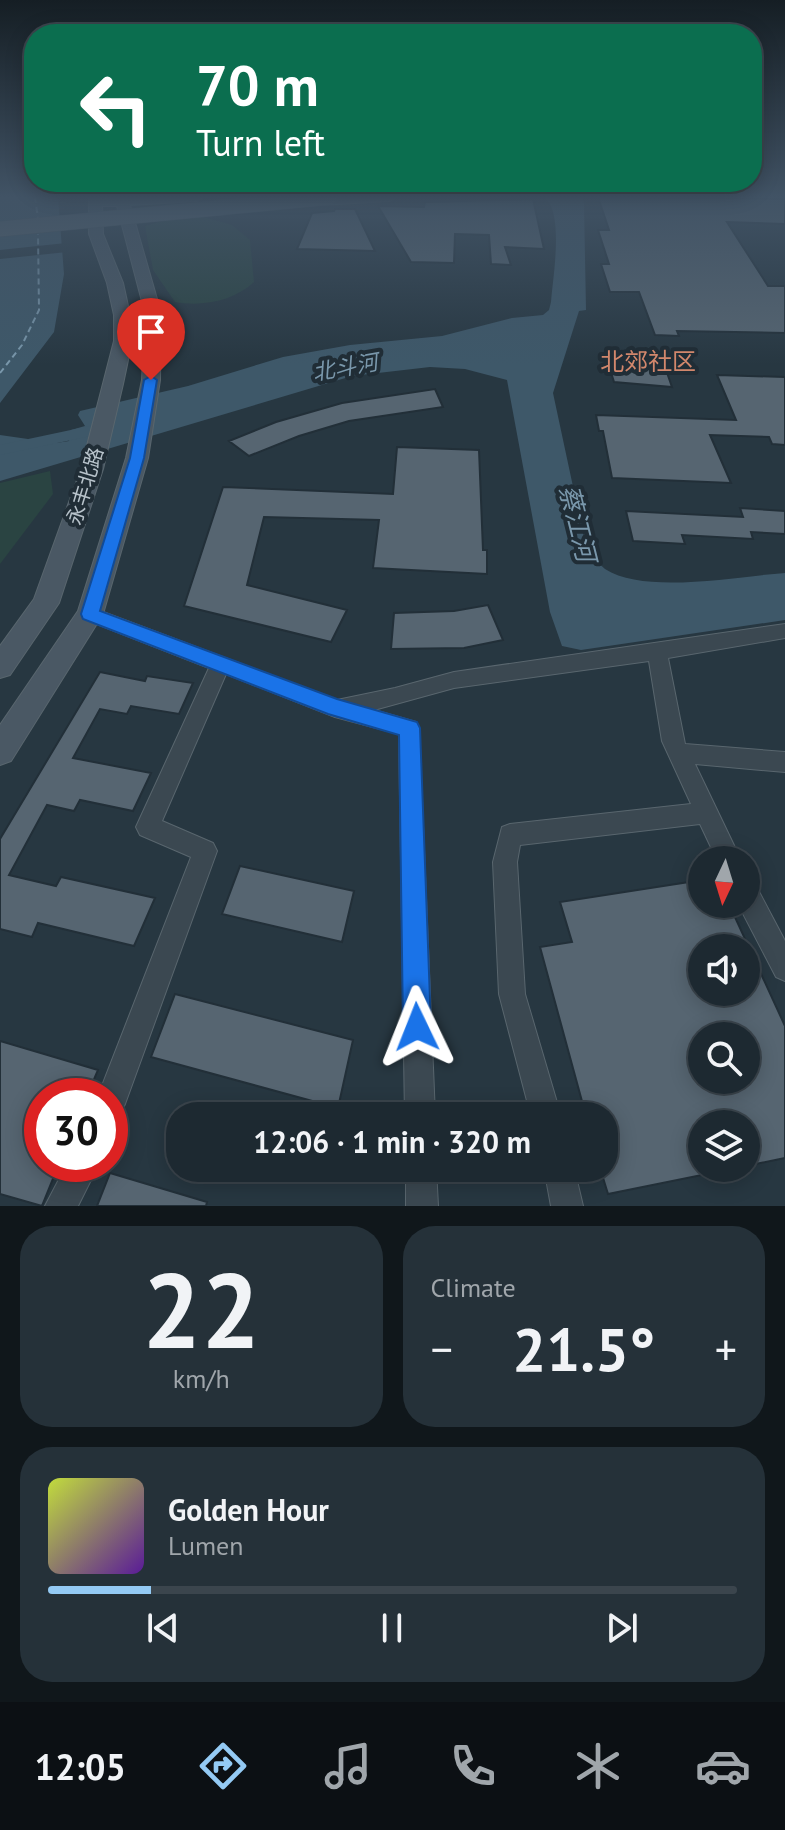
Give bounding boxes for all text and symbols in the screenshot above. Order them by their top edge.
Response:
text: 70 m [196,49,319,121]
icon: left [64,56,168,160]
text: Turn left [196,119,325,166]
pin [117,298,185,380]
icon: arrive [129,310,173,354]
district label: 北郊社区 [600,346,696,377]
water label: 北斗河 [310,347,384,387]
street label: 永丰北路 [61,444,109,528]
water label: 蔡江河 [553,481,605,570]
north arrow [688,846,760,918]
map controls [688,846,760,1182]
button: sound [688,934,760,1006]
position arrow [375,985,459,1069]
button: search [688,1022,760,1094]
speed limit sign: 30 [24,1078,128,1182]
button: layers [688,1110,760,1182]
text: 12:06 · 1 min · 320 m [253,1122,531,1161]
text: 22 [142,1242,260,1377]
text: Climate [431,1271,516,1304]
text: 21.5° [512,1310,655,1388]
text: − [431,1320,453,1377]
text: + [715,1320,737,1377]
text: km/h [173,1362,230,1395]
text: Golden Hour [168,1490,329,1529]
text: Lumen [168,1529,243,1562]
icon: previous [141,1606,185,1650]
icon: pause [370,1606,414,1650]
icon: next [600,1606,644,1650]
icon: directions [195,1738,251,1794]
icon: music [320,1738,376,1794]
icon: phone [445,1738,501,1794]
icon: climate [570,1738,626,1794]
icon: car [695,1738,751,1794]
text: 12:05 [34,1743,126,1790]

